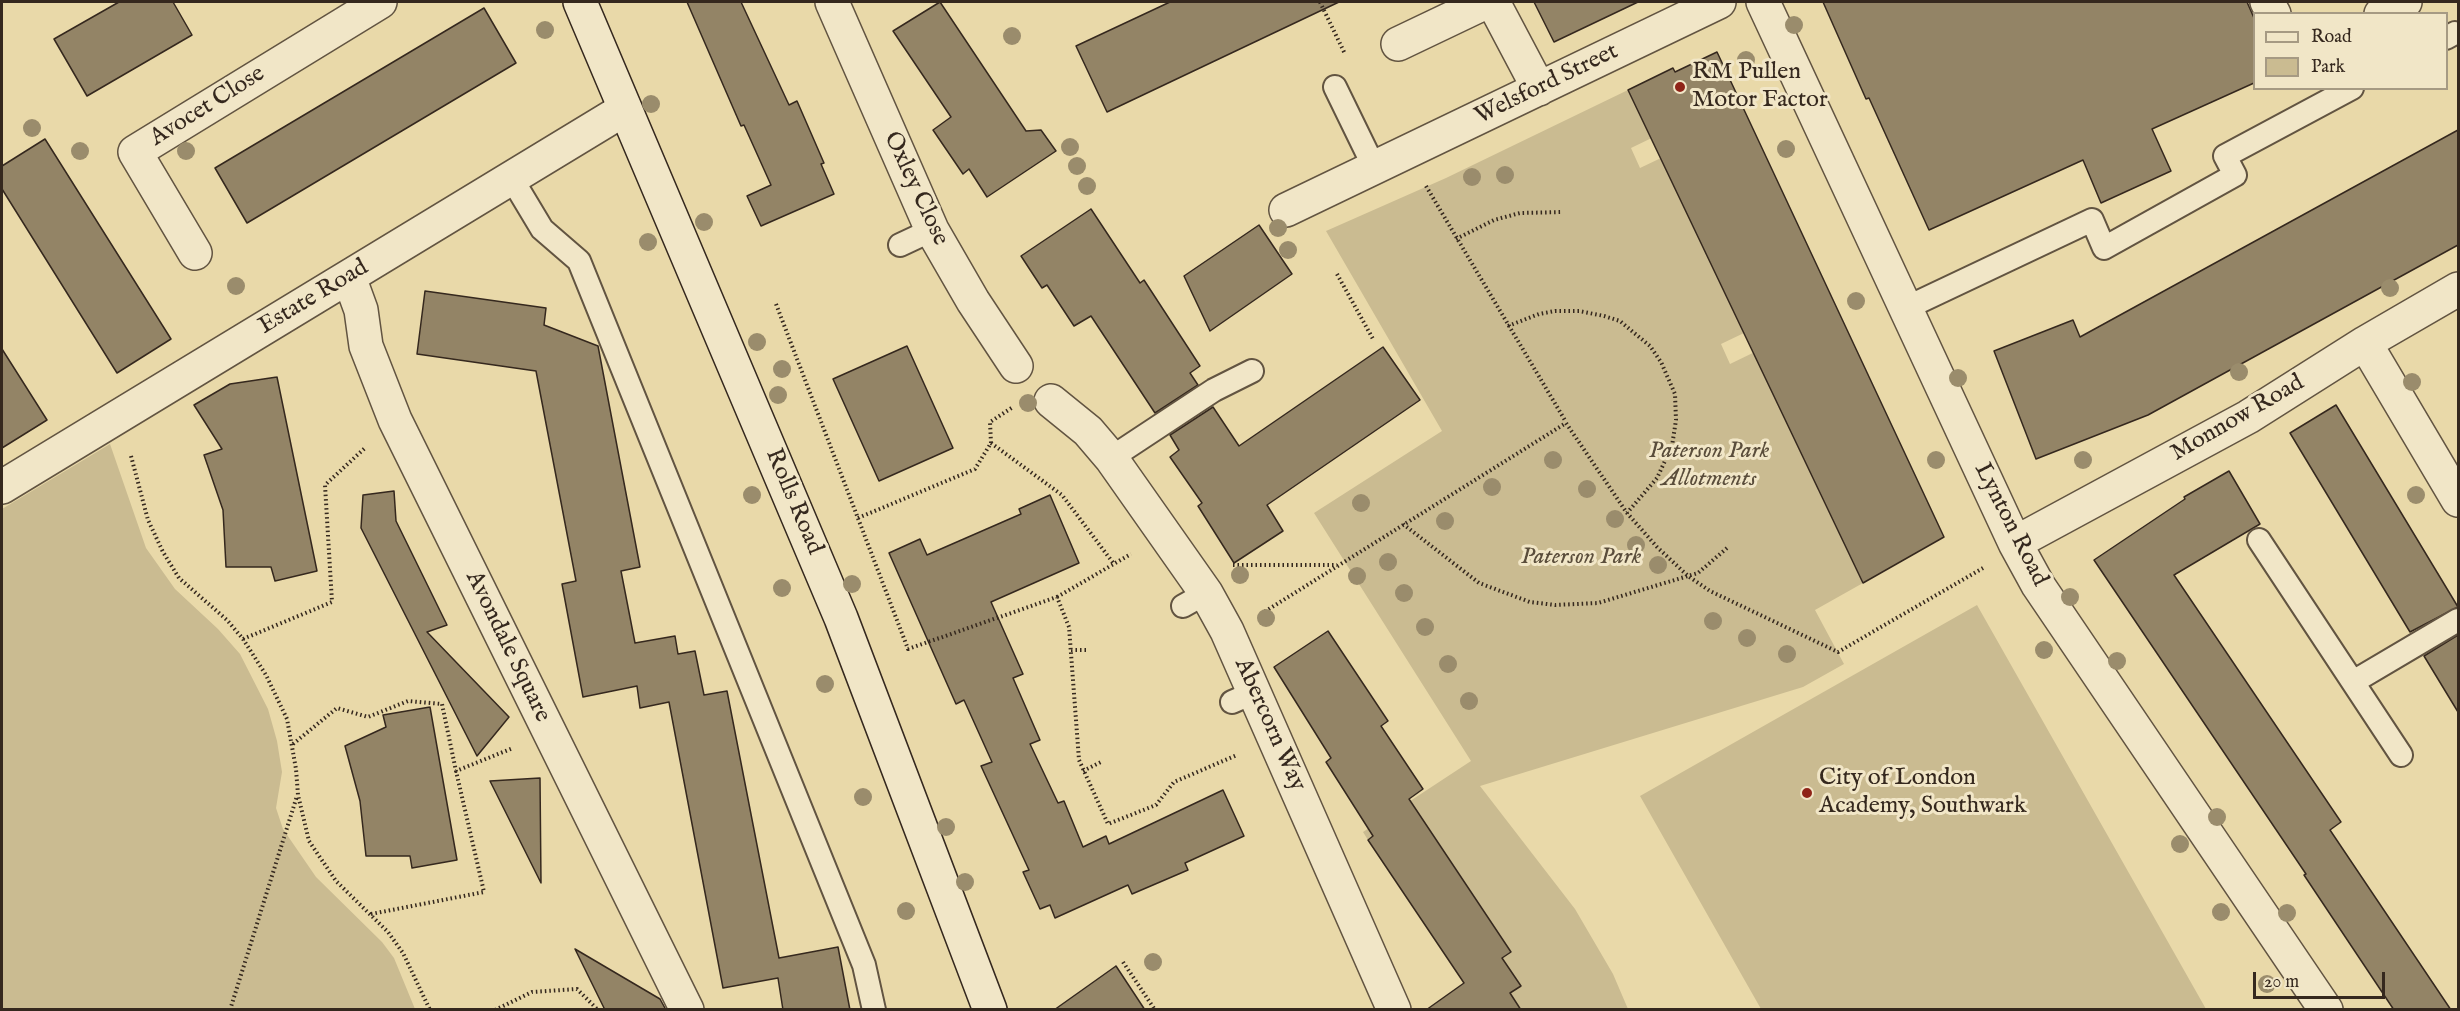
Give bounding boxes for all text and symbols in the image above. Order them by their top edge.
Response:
legend [2253,12,2448,90]
text: Road [2311,26,2352,49]
street label: Welsford Street [1471,38,1623,132]
text: Park [2311,56,2345,79]
place label: RM Pullen Motor Factor [1692,59,1828,115]
street label: Avocet Close [145,60,271,154]
marker: RM Pullen Motor Factor [1673,80,1687,94]
street label: Oxley Close [876,128,954,250]
street label: Estate Road [254,254,374,342]
street label: Monnow Road [2166,369,2310,469]
park label: Paterson Park Allotments [1649,438,1769,494]
street label: Rolls Road [758,445,828,559]
street label: Lynton Road [1967,459,2053,591]
park label: Paterson Park [1521,544,1641,572]
street label: Avondale Square [458,567,556,727]
street label: Abercorn Way [1227,654,1311,796]
place label: City of London Academy, Southwark [1819,765,2027,821]
marker: City of London Academy, Southwark [1800,786,1814,800]
scale bar [2256,960,2388,998]
text: 20 m [2264,971,2299,994]

